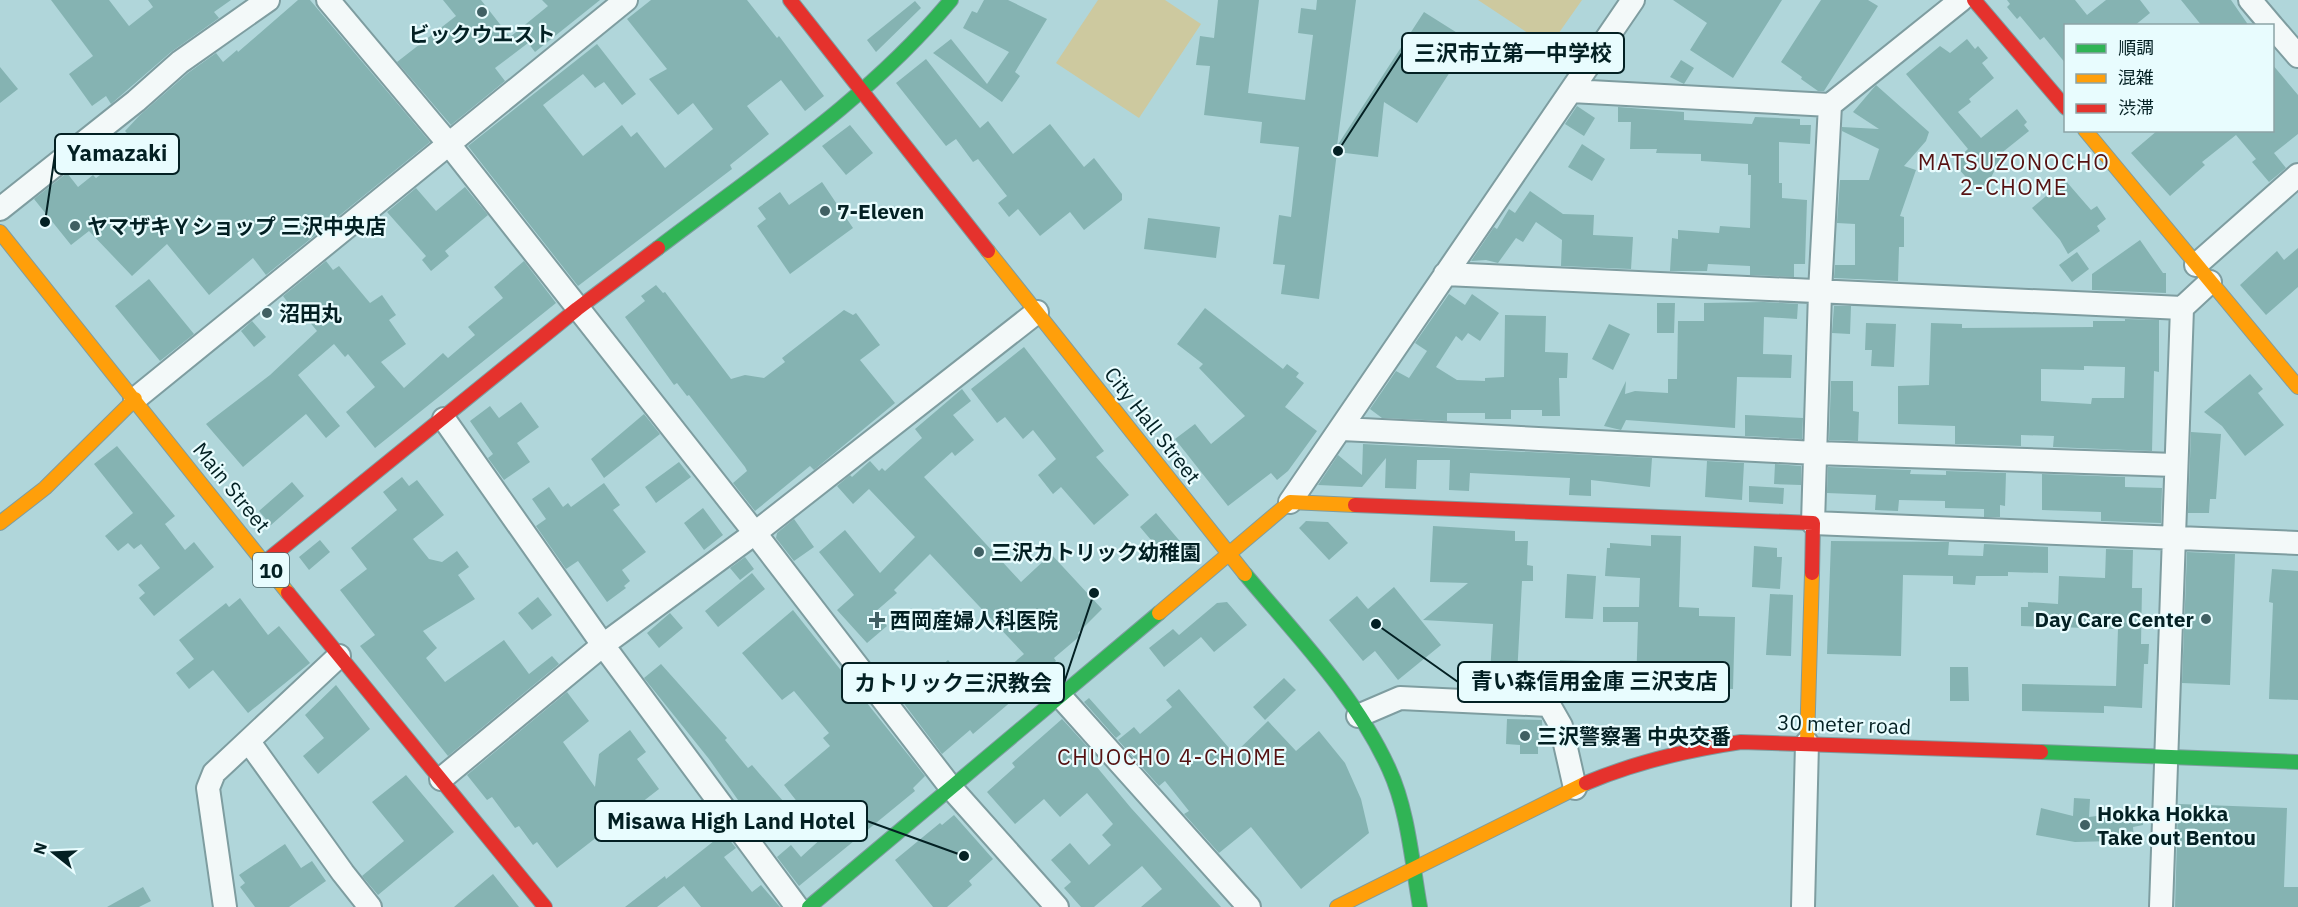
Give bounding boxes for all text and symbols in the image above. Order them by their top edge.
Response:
marker: ビックウエスト [475,5,489,19]
place label: ビックウエスト [409,20,556,48]
legend [2064,24,2274,132]
callout: 三沢市立第一中学校 [1402,33,1624,73]
text: 順調 [2118,36,2154,59]
text: 三沢市立第一中学校 [1414,38,1612,67]
text: 混雑 [2118,66,2154,89]
text: 渋滞 [2118,96,2154,119]
callout: Yamazaki [55,134,179,174]
text: Yamazaki [67,138,167,167]
district label: MATSUZONOCHO 2-CHOME [1918,147,2110,201]
place label: 7-Eleven [837,197,924,225]
marker: 7-Eleven [818,204,832,218]
place label: ヤマザキＹショップ 三沢中央店 [87,212,386,240]
marker: ヤマザキＹショップ 三沢中央店 [68,219,82,233]
place label: 沼田丸 [279,299,342,327]
marker: 沼田丸 [260,306,274,320]
street label: City Hall Street [1099,361,1207,489]
street label: Main Street [187,436,277,538]
place label: 三沢カトリック幼稚園 [991,538,1201,566]
marker: 三沢カトリック幼稚園 [972,545,986,559]
road number: 10 [253,553,289,587]
place label: Day Care Center [2034,605,2195,633]
place label: 西岡産婦人科医院 [890,606,1058,634]
marker: 西岡産婦人科医院 [868,611,886,629]
marker: Day Care Center [2199,612,2213,626]
callout: 青い森信用金庫 三沢支店 [1458,662,1729,702]
callout: カトリック三沢教会 [842,663,1064,703]
text: 青い森信用金庫 三沢支店 [1470,666,1718,695]
text: カトリック三沢教会 [854,668,1052,697]
street label: 30 meter road [1776,708,1912,740]
place label: 三沢警察署 中央交番 [1537,722,1731,750]
marker: 三沢警察署 中央交番 [1518,729,1532,743]
district label: CHUOCHO 4-CHOME [1057,742,1287,771]
place label: Hokka Hokka Take out Bentou [2097,799,2256,851]
callout: Misawa High Land Hotel [595,801,867,841]
text: Misawa High Land Hotel [607,806,855,835]
marker: Hokka Hokka Take out Bentou [2078,818,2092,832]
north arrow [24,823,84,883]
text: N [28,840,51,857]

